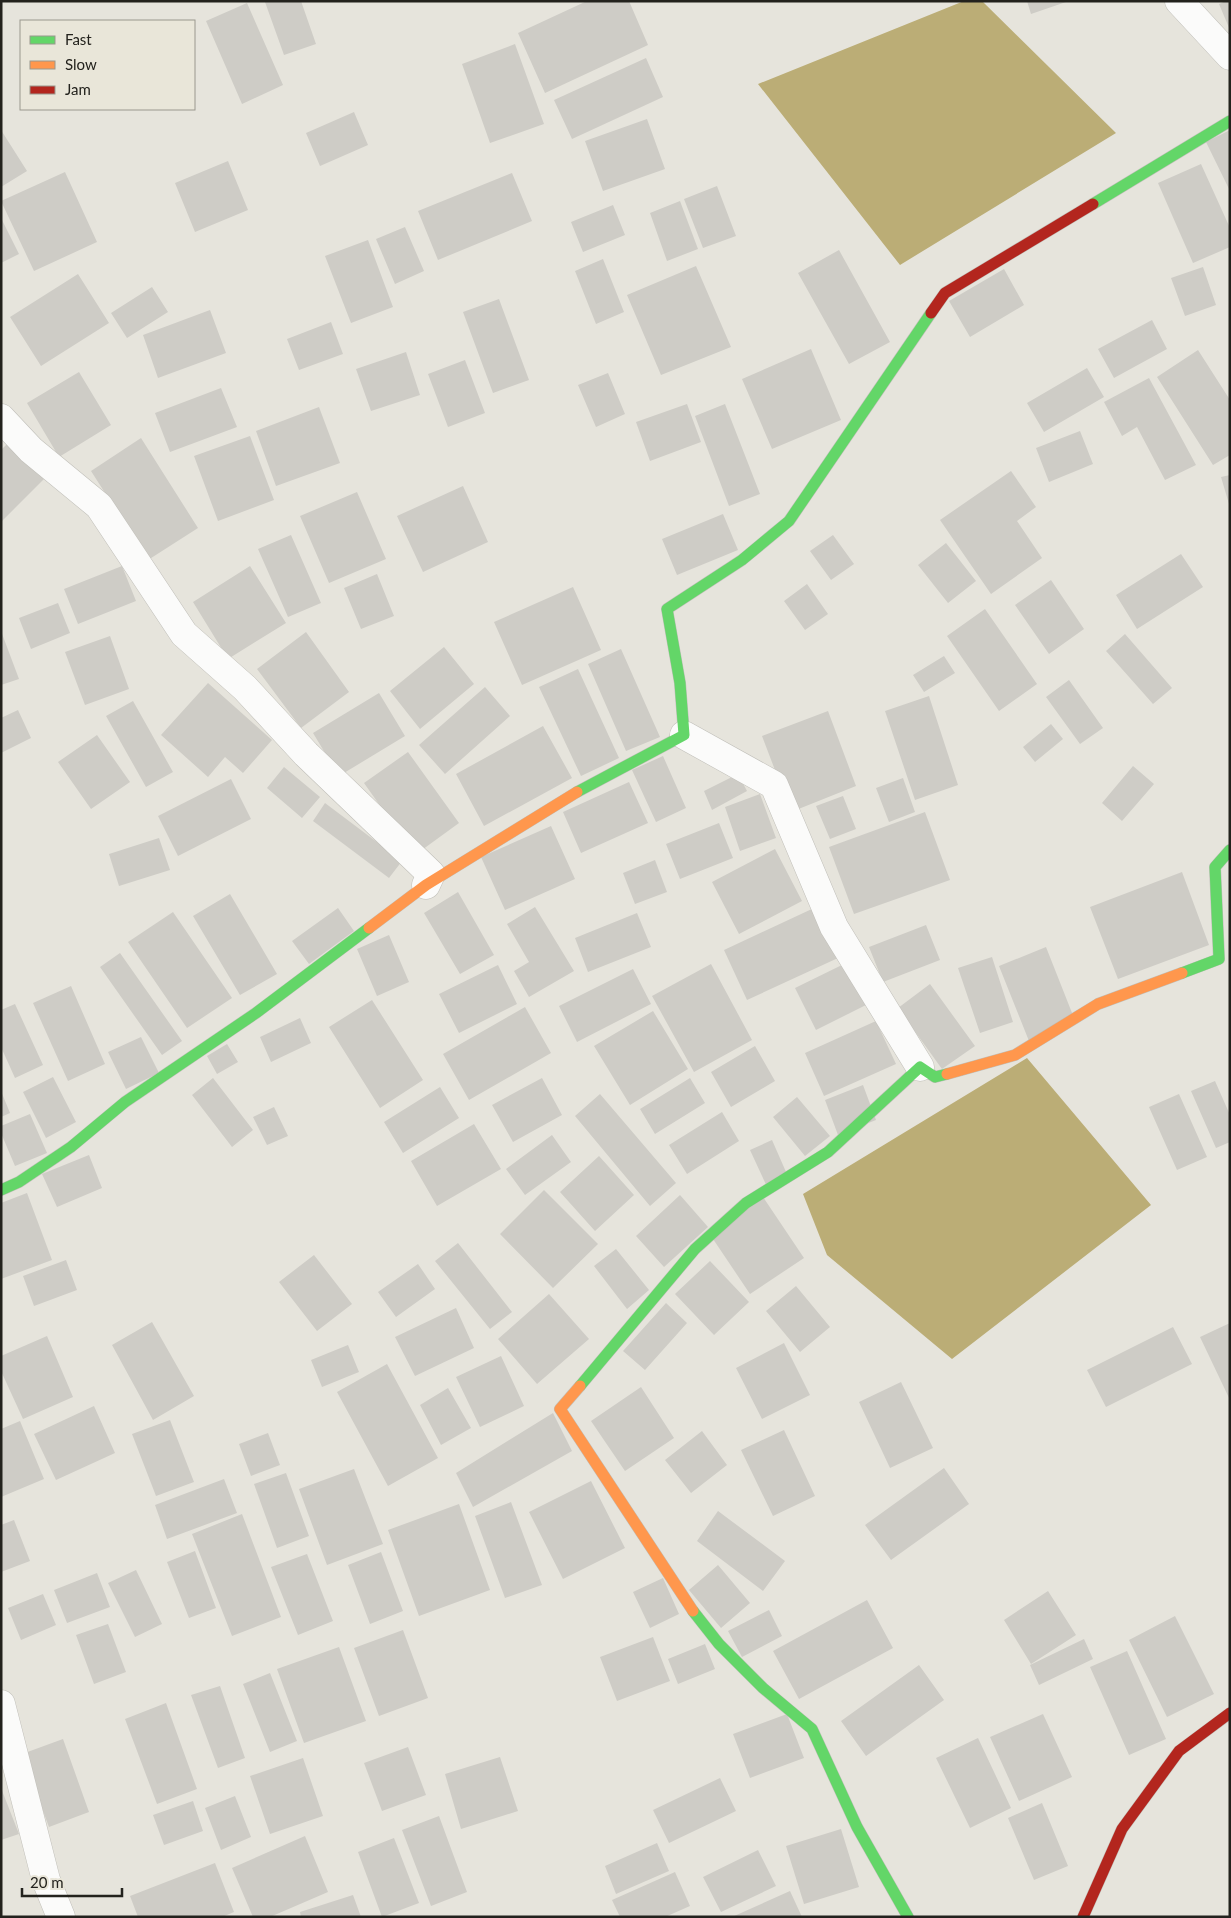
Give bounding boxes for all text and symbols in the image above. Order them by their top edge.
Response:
legend [20,20,195,110]
text: Fast [65,30,92,48]
text: Slow [65,55,97,73]
text: Jam [65,80,91,98]
scale bar [22,1866,122,1898]
text: 20 m [30,1873,64,1891]

